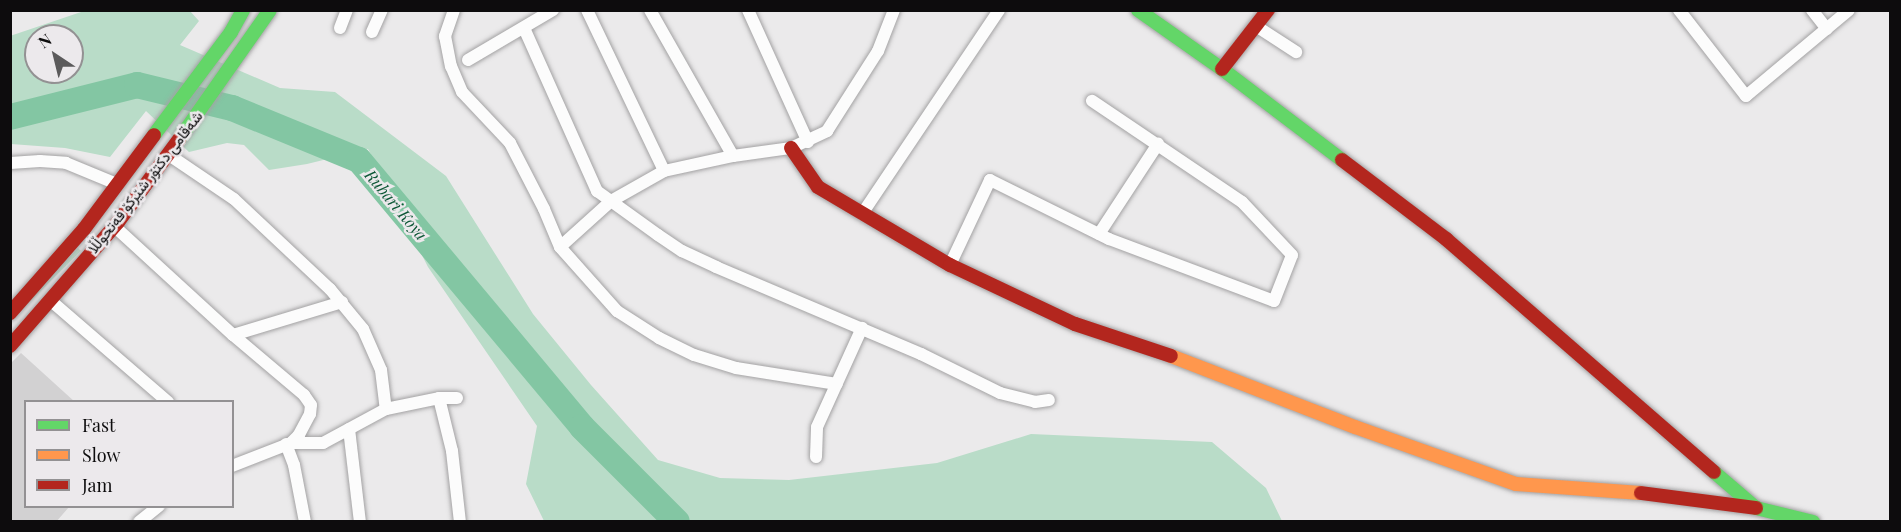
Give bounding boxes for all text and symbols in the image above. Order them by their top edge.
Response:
north arrow [24,24,84,84]
text: N [34,29,55,52]
street label: شەقامی دکتۆر شێرکۆ فەتحوڵڵا [84,107,206,257]
water label: Rubari Koya [361,166,431,244]
legend [24,400,234,508]
text: Fast [82,413,115,437]
text: Slow [82,443,120,467]
text: Jam [82,473,112,497]

